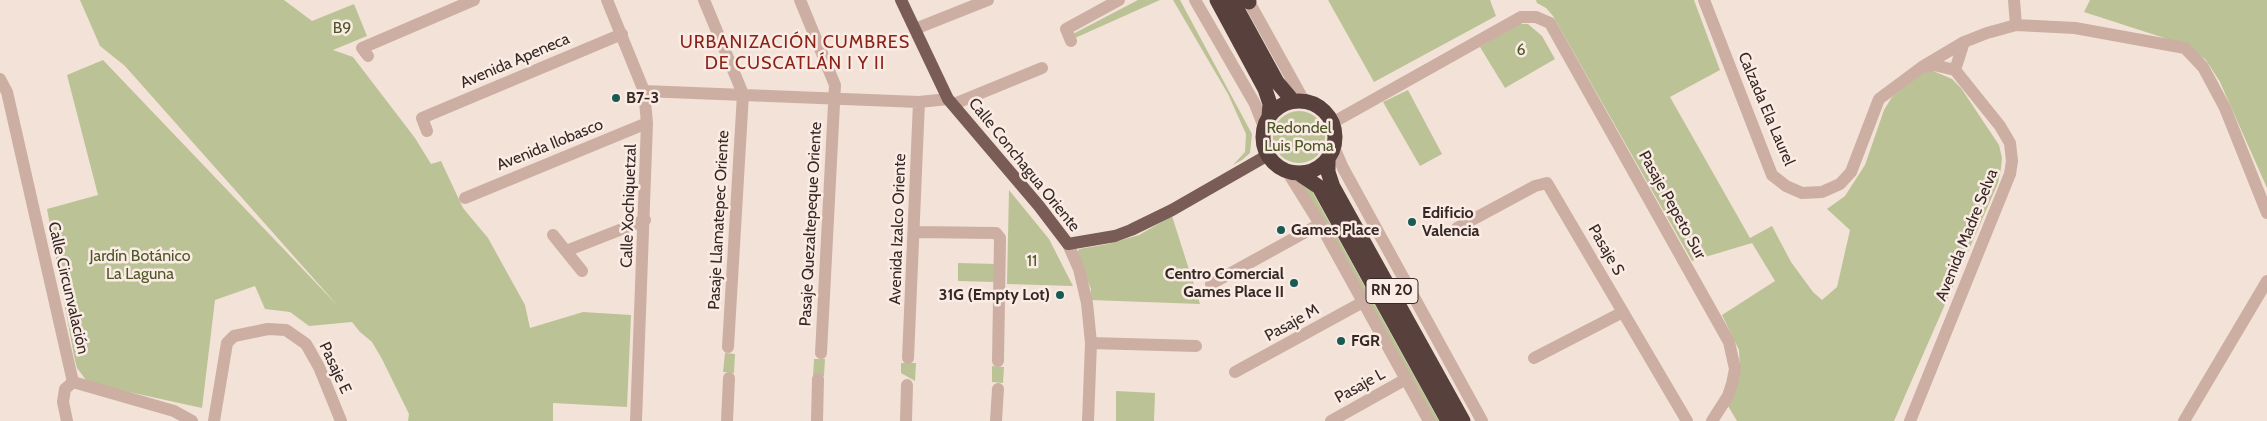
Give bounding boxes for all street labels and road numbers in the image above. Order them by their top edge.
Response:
street label: Avenida Apeneca [458,29,572,93]
street label: Calzada Ela Laurel [1733,49,1799,169]
street label: Calle Conchagua Oriente [964,94,1084,236]
street label: Avenida Ilobasco [494,115,606,175]
street label: Pasaje Quezaltepeque Oriente [796,121,826,327]
street label: Pasaje Llamatepec Oriente [705,130,733,310]
street label: Calle Xochiquetzal [617,144,641,268]
street label: Pasaje Pepeto Sur [1634,148,1710,262]
street label: Avenida Izalco Oriente [886,153,910,305]
street label: Avenida Madre Selva [1932,166,2002,304]
street label: Calle Circunvalación [43,220,93,356]
street label: Pasaje S [1584,221,1628,279]
road number: RN 20 [1366,278,1418,304]
street label: Pasaje M [1262,300,1322,346]
street label: Pasaje E [315,339,355,397]
street label: Pasaje L [1332,364,1388,408]

